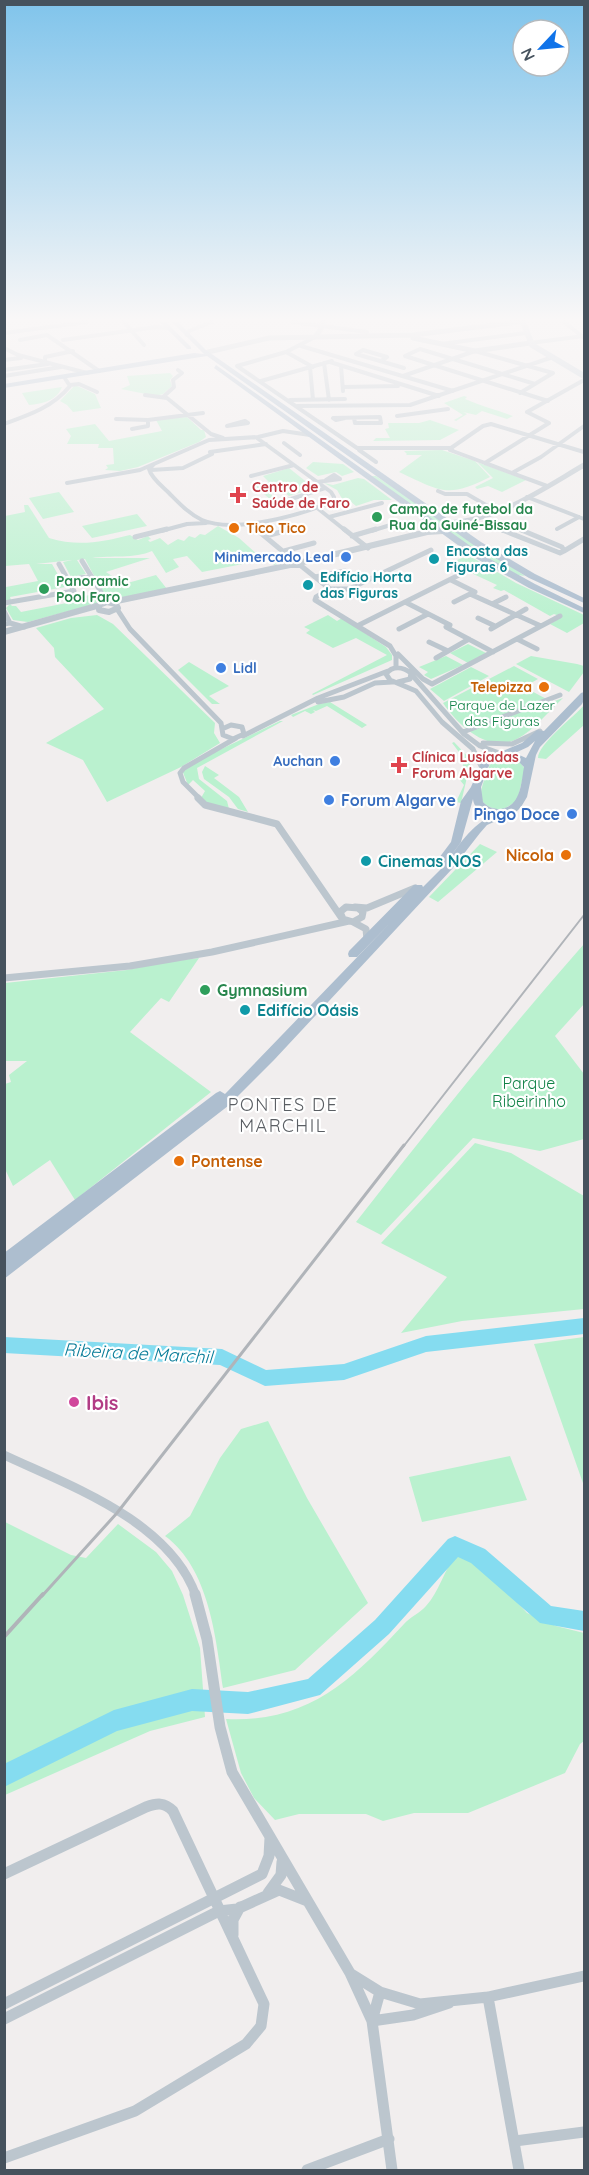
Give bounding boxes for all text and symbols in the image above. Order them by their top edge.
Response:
north arrow [511,18,571,78]
text: N [516,45,539,64]
place label: Centro de Saúde de Faro [252,478,350,512]
marker: Centro de Saúde de Faro [229,486,247,504]
place label: Campo de futebol da Rua da Guiné-Bissau [389,500,533,534]
marker: Campo de futebol da Rua da Guiné-Bissau [370,510,384,524]
place label: Tico Tico [246,519,306,537]
marker: Tico Tico [227,521,241,535]
place label: Encosta das Figuras 6 [446,542,528,576]
place label: Minimercado Leal [214,548,334,566]
marker: Minimercado Leal [339,550,353,564]
marker: Encosta das Figuras 6 [427,552,441,566]
place label: Edifício Horta das Figuras [320,568,412,602]
place label: Panoramic Pool Faro [56,572,128,606]
marker: Edifício Horta das Figuras [301,578,315,592]
marker: Panoramic Pool Faro [37,582,51,596]
place label: Lidl [233,659,257,677]
marker: Lidl [214,661,228,675]
place label: Telepizza [470,678,532,696]
marker: Telepizza [537,680,551,694]
park label: Parque de Lazer das Figuras [449,696,556,730]
place label: Clínica Lusíadas Forum Algarve [412,748,519,782]
place label: Auchan [273,752,323,770]
marker: Auchan [328,754,342,768]
marker: Clínica Lusíadas Forum Algarve [390,756,408,774]
place label: Forum Algarve [341,790,456,810]
marker: Forum Algarve [322,793,336,807]
place label: Pingo Doce [473,804,560,824]
marker: Pingo Doce [565,807,579,821]
place label: Nicola [506,845,554,865]
marker: Nicola [559,848,573,862]
place label: Cinemas NOS [378,851,481,871]
marker: Cinemas NOS [359,854,373,868]
place label: Gymnasium [217,980,308,1000]
marker: Gymnasium [198,983,212,997]
place label: Edifício Oásis [257,1000,359,1020]
marker: Edifício Oásis [238,1003,252,1017]
park label: Parque Ribeirinho [492,1073,566,1111]
district label: PONTES DE MARCHIL [228,1093,338,1137]
place label: Pontense [191,1151,263,1171]
marker: Pontense [172,1154,186,1168]
water label: Ribeira de Marchil [63,1338,215,1368]
place label: Ibis [86,1390,118,1415]
marker: Ibis [67,1395,81,1409]

